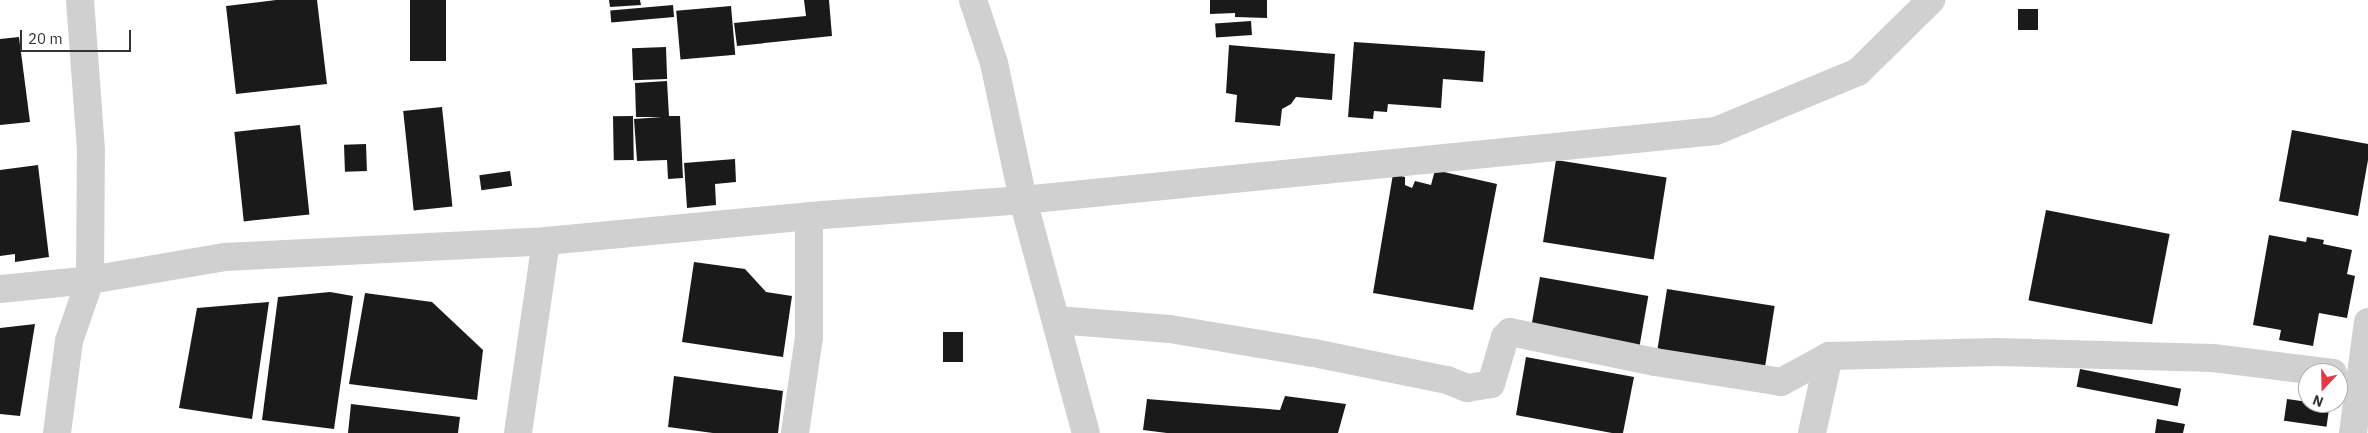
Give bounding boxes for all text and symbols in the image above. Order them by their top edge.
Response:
scale bar [22,20,134,52]
text: 20 m [28,29,63,48]
north arrow [2298,363,2348,413]
text: N [2310,391,2326,411]

